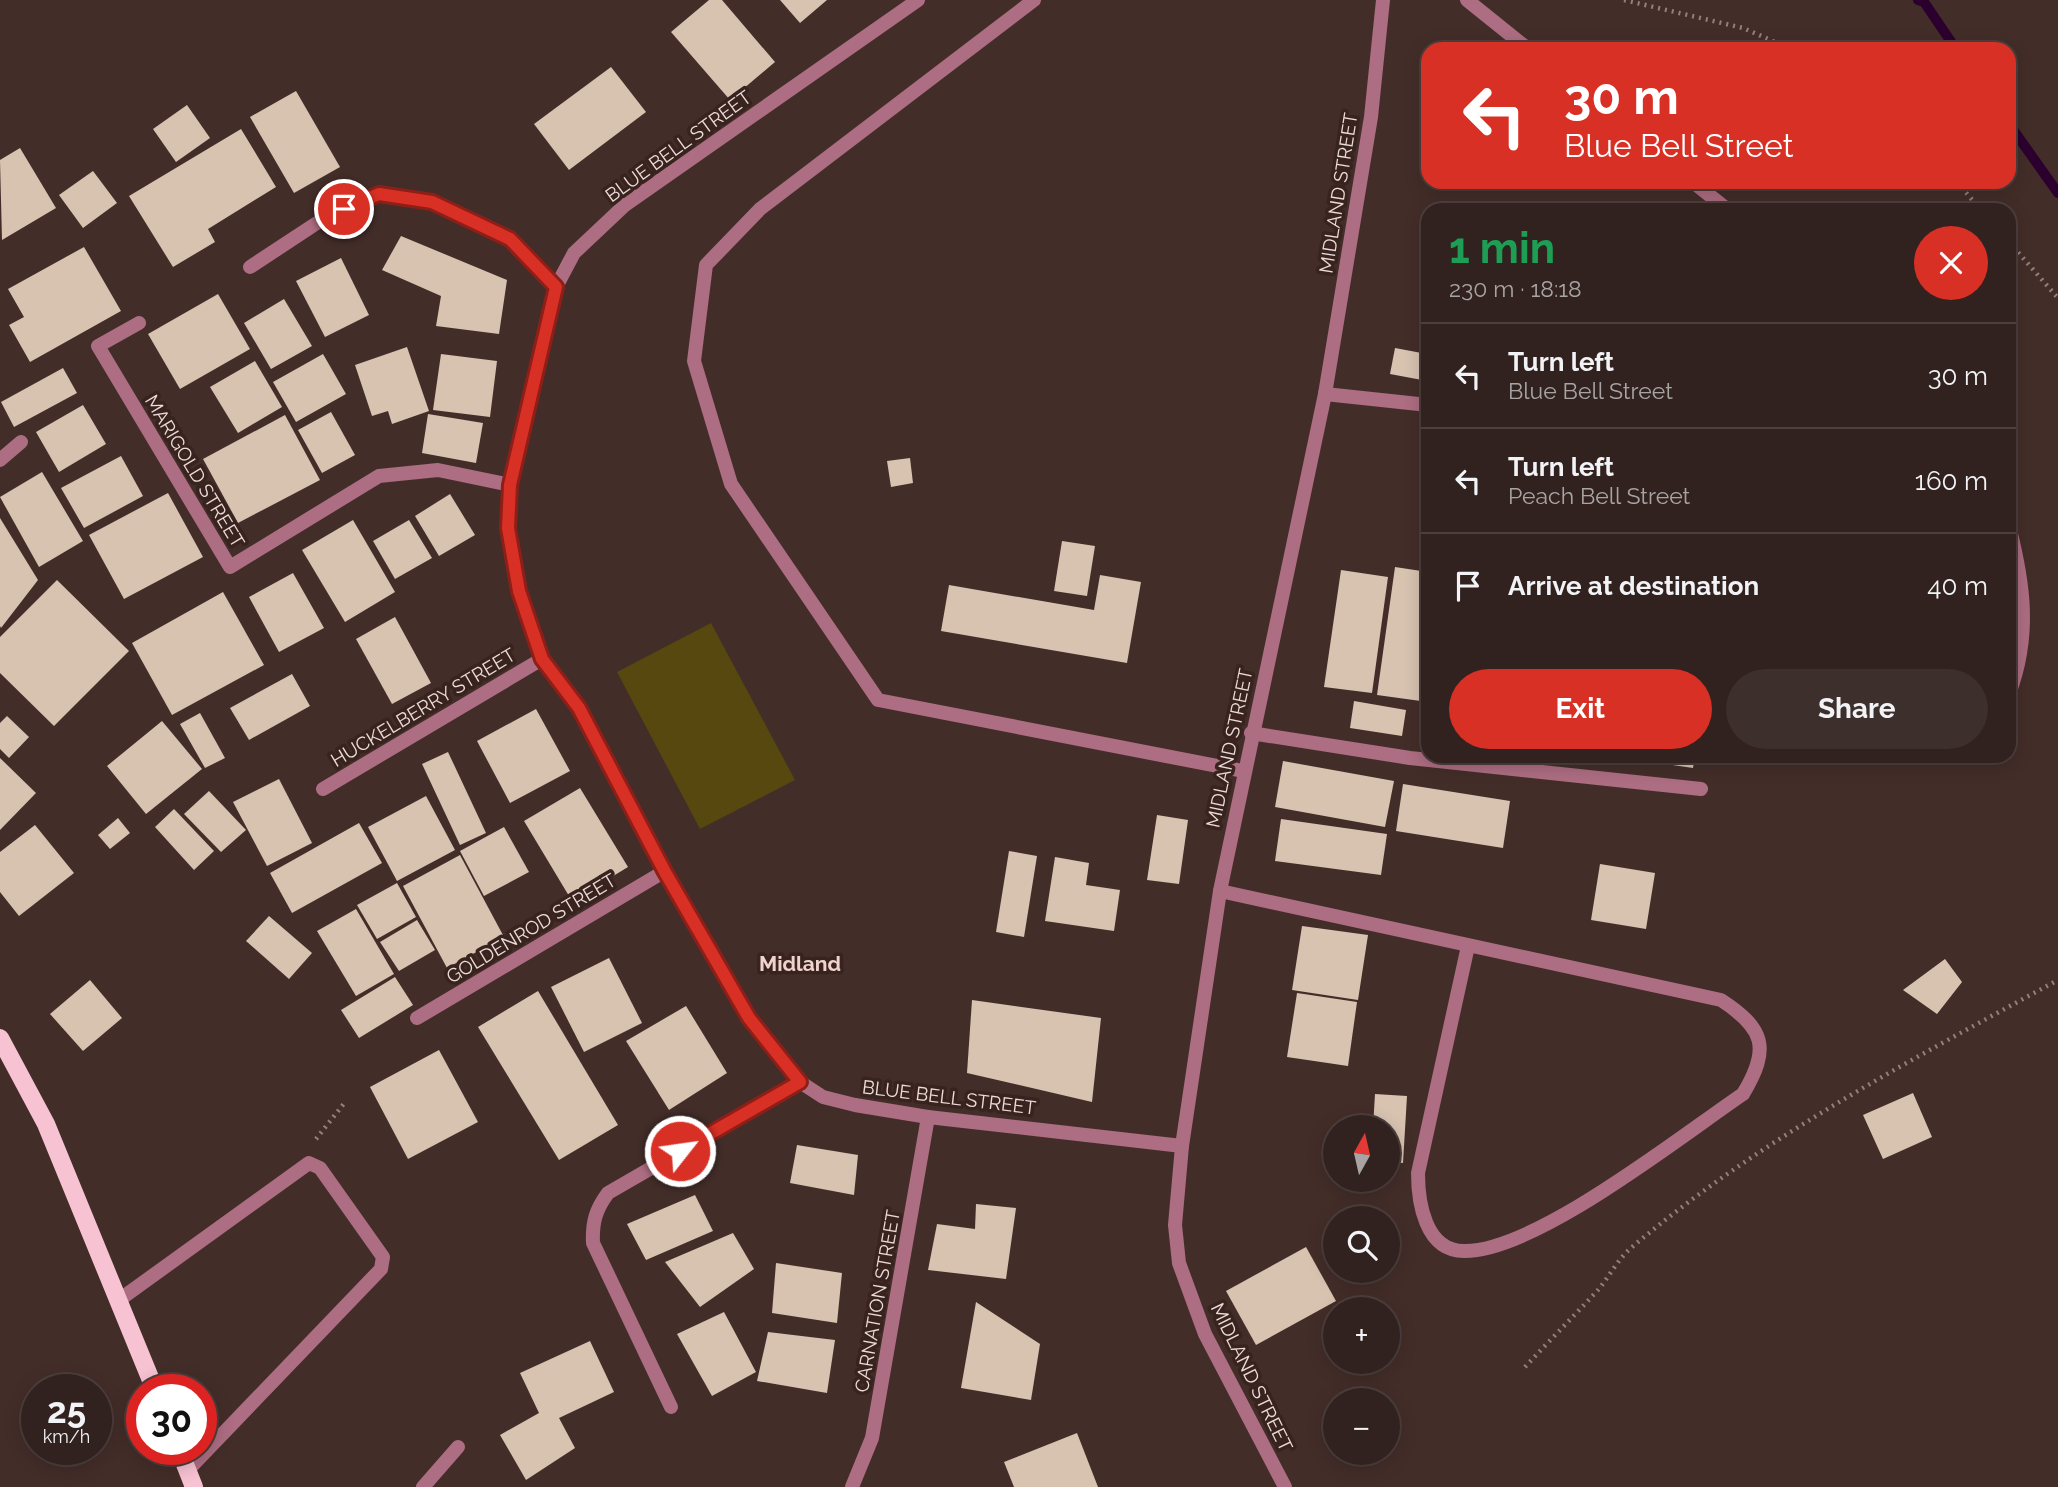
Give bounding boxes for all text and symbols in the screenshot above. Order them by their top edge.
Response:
text: 30 m [1564,68,1679,125]
icon: left [1449,70,1540,161]
street label: BLUE BELL STREET [601,85,756,206]
street label: MIDLAND STREET [1314,111,1362,275]
text: Blue Bell Street [1564,127,1793,164]
pin [314,179,374,239]
icon: arrive [325,190,363,228]
text: 1 min [1449,224,1555,273]
button: close [1914,226,1988,300]
text: 230 m · 18:18 [1449,275,1582,302]
text: Turn left [1508,347,1614,377]
icon: left [1449,357,1487,395]
text: 30 m [1928,361,1988,391]
text: Blue Bell Street [1508,377,1673,404]
street label: MARIGOLD STREET [141,391,250,552]
text: Turn left [1508,452,1614,482]
icon: left [1449,462,1487,500]
text: 160 m [1915,466,1988,496]
text: Peach Bell Street [1508,482,1690,509]
icon: arrive [1449,567,1487,605]
text: Arrive at destination [1508,571,1759,601]
text: 40 m [1927,571,1988,601]
street label: HUCKELBERRY STREET [327,643,520,771]
street label: MIDLAND STREET [1201,666,1257,830]
button: Exit [1449,669,1712,749]
button: Share [1726,669,1988,749]
street label: GOLDENROD STREET [442,868,620,987]
district label: Midland [759,951,841,976]
street label: BLUE BELL STREET [861,1075,1037,1119]
position arrow [643,1114,717,1188]
north arrow [1323,1115,1400,1192]
map controls [1323,1115,1400,1465]
button: search [1323,1206,1400,1283]
street label: CARNATION STREET [850,1208,904,1394]
button: + [1323,1297,1400,1374]
street label: MIDLAND STREET [1207,1299,1298,1455]
speed limit sign: 30 [126,1374,217,1465]
button: − [1323,1388,1400,1465]
text: 25 [47,1390,86,1431]
text: km/h [43,1426,90,1447]

